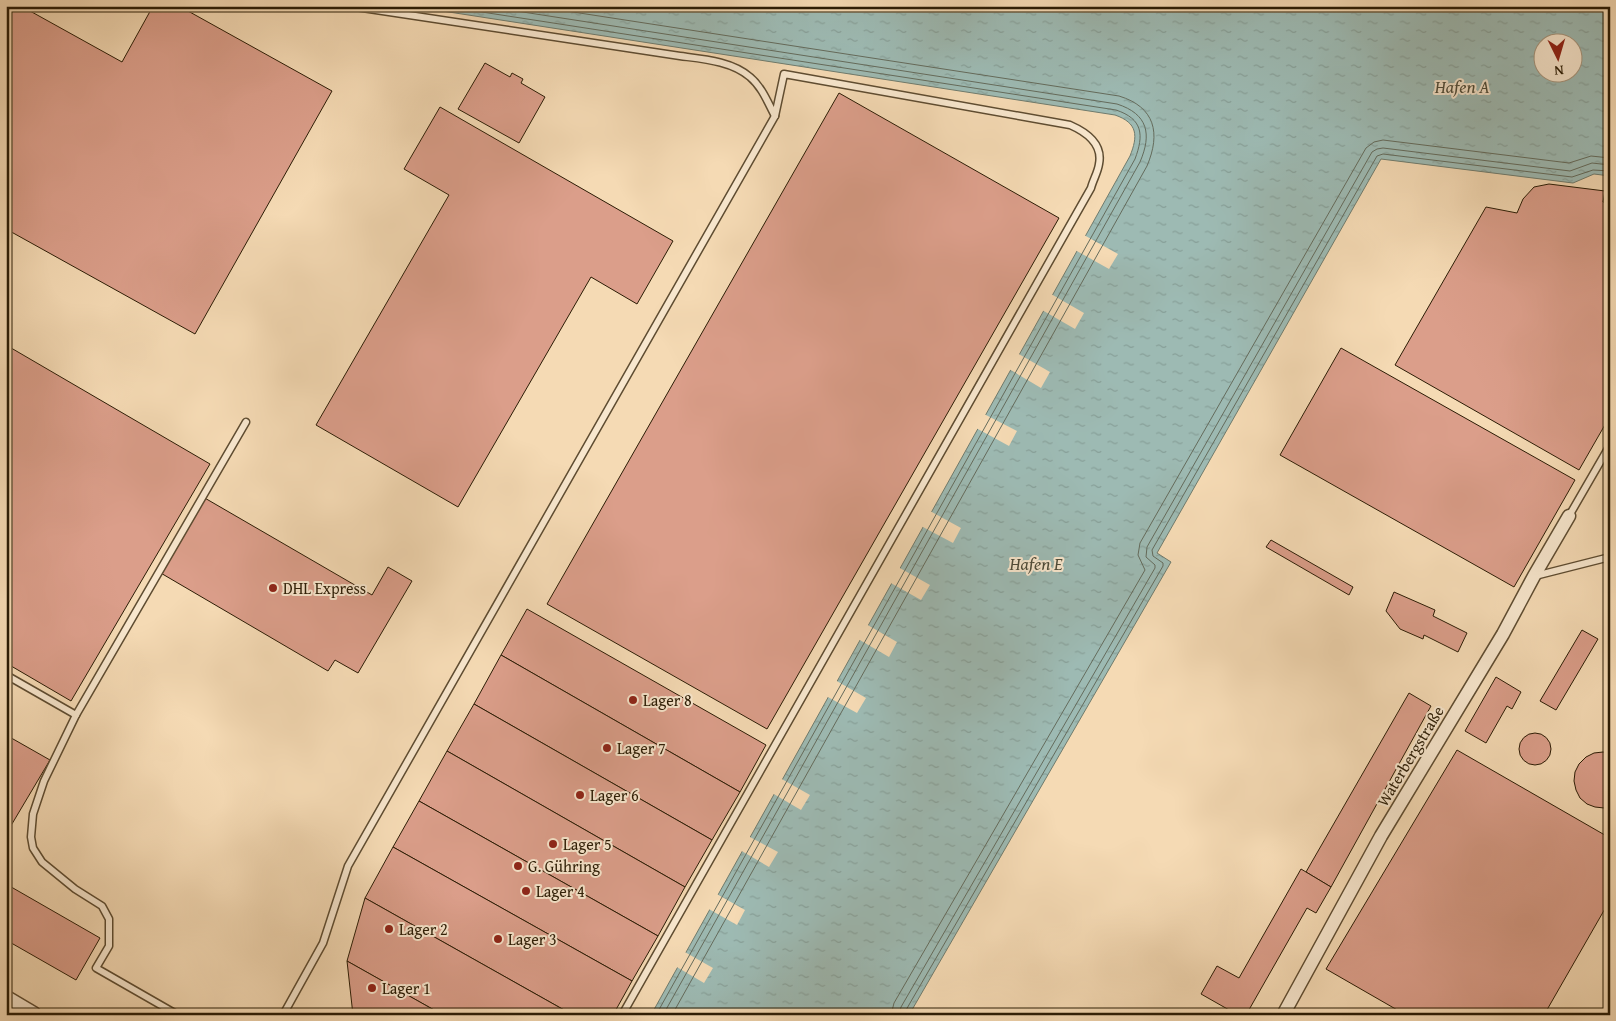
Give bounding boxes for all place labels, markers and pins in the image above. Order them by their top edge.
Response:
place label: DHL Express [283,576,366,600]
marker: DHL Express [267,582,279,594]
place label: Lager 8 [643,688,692,712]
marker: Lager 8 [627,694,639,706]
place label: Lager 7 [617,736,666,760]
marker: Lager 7 [601,742,613,754]
place label: Lager 6 [590,783,639,807]
marker: Lager 6 [574,789,586,801]
place label: Lager 5 [563,832,612,856]
marker: Lager 5 [547,838,559,850]
place label: G. Gühring [528,854,600,878]
marker: G. Gühring [512,860,524,872]
place label: Lager 4 [536,879,585,903]
marker: Lager 4 [520,885,532,897]
place label: Lager 2 [399,917,448,941]
marker: Lager 2 [383,923,395,935]
place label: Lager 3 [508,927,557,951]
marker: Lager 3 [492,933,504,945]
place label: Lager 1 [382,976,431,1000]
marker: Lager 1 [366,982,378,994]

